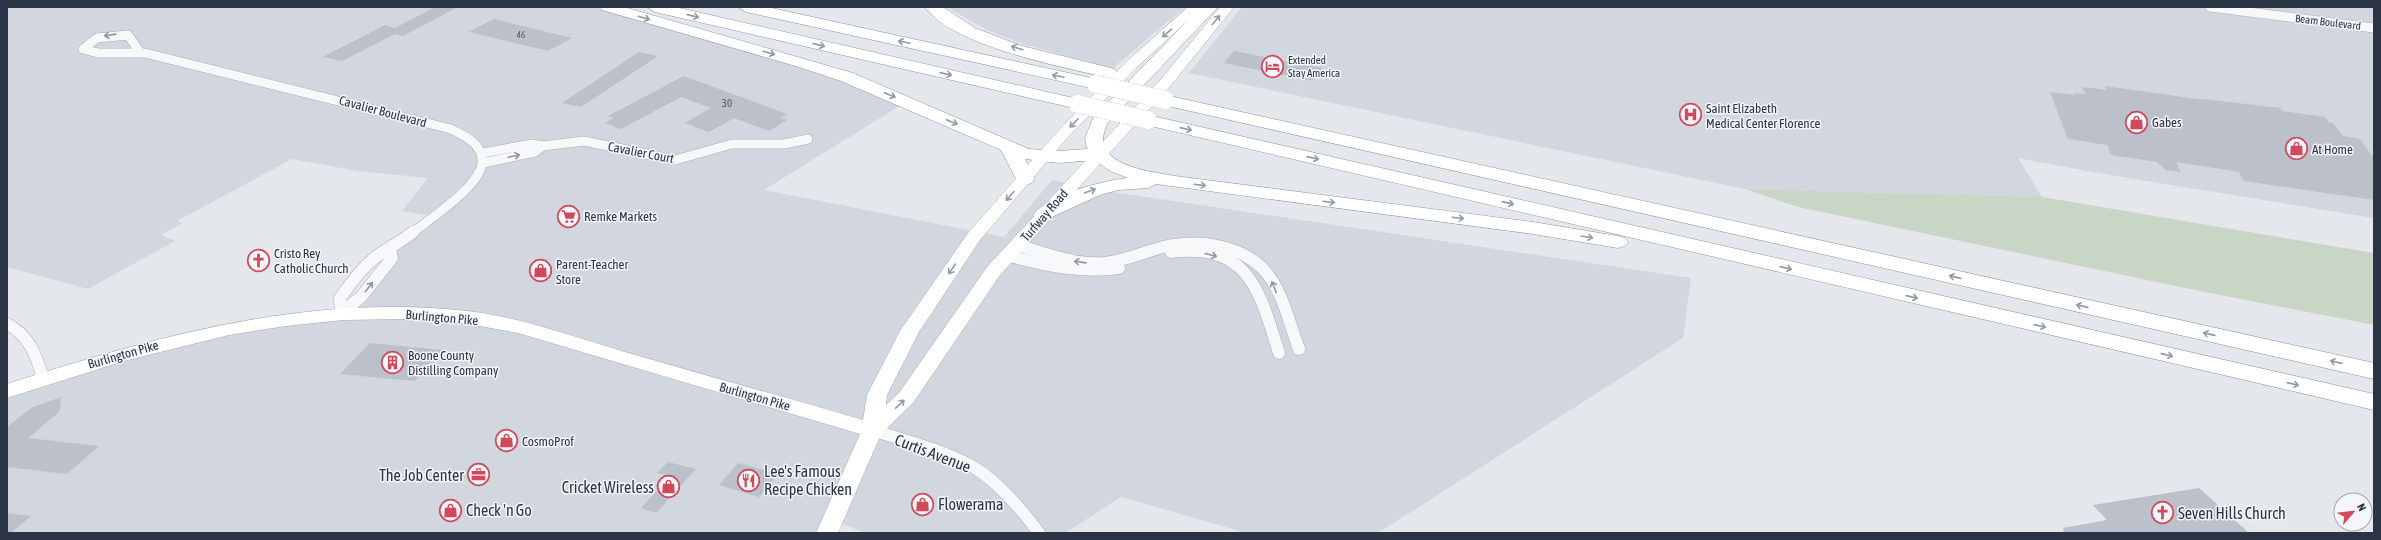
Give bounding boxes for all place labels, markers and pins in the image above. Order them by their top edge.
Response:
hotel icon: Extended Stay America [1260,53,1286,79]
place label: Extended Stay America [1288,54,1340,79]
place label: Saint Elizabeth Medical Center Florence [1706,101,1820,131]
hospital icon: Saint Elizabeth Medical Center Florence [1678,102,1704,128]
shop icon: Gabes [2123,109,2149,135]
place label: Gabes [2152,115,2182,130]
shop icon: At Home [2283,136,2309,162]
place label: At Home [2312,142,2353,157]
supermarket icon: Remke Markets [555,203,581,229]
place label: Remke Markets [584,209,658,224]
place label: Cristo Rey Catholic Church [274,246,348,276]
church icon: Cristo Rey Catholic Church [245,247,271,273]
place label: Parent-Teacher Store [556,257,628,287]
shop icon: Parent-Teacher Store [527,258,553,284]
place label: Boone County Distilling Company [408,348,499,378]
building icon: Boone County Distilling Company [379,349,405,375]
shop icon: CosmoProf [493,428,519,454]
place label: CosmoProf [522,434,574,449]
office icon: The Job Center [466,462,492,488]
place label: Lee's Famous Recipe Chicken [764,462,852,499]
place label: The Job Center [379,466,464,484]
restaurant icon: Lee's Famous Recipe Chicken [735,467,761,493]
shop icon: Cricket Wireless [656,474,682,500]
place label: Cricket Wireless [562,478,654,496]
shop icon: Flowerama [910,491,936,517]
place label: Flowerama [938,495,1003,513]
shop icon: Check 'n Go [438,497,464,523]
church icon: Seven Hills Church [2150,500,2176,526]
place label: Check 'n Go [466,501,532,519]
place label: Seven Hills Church [2178,504,2286,522]

